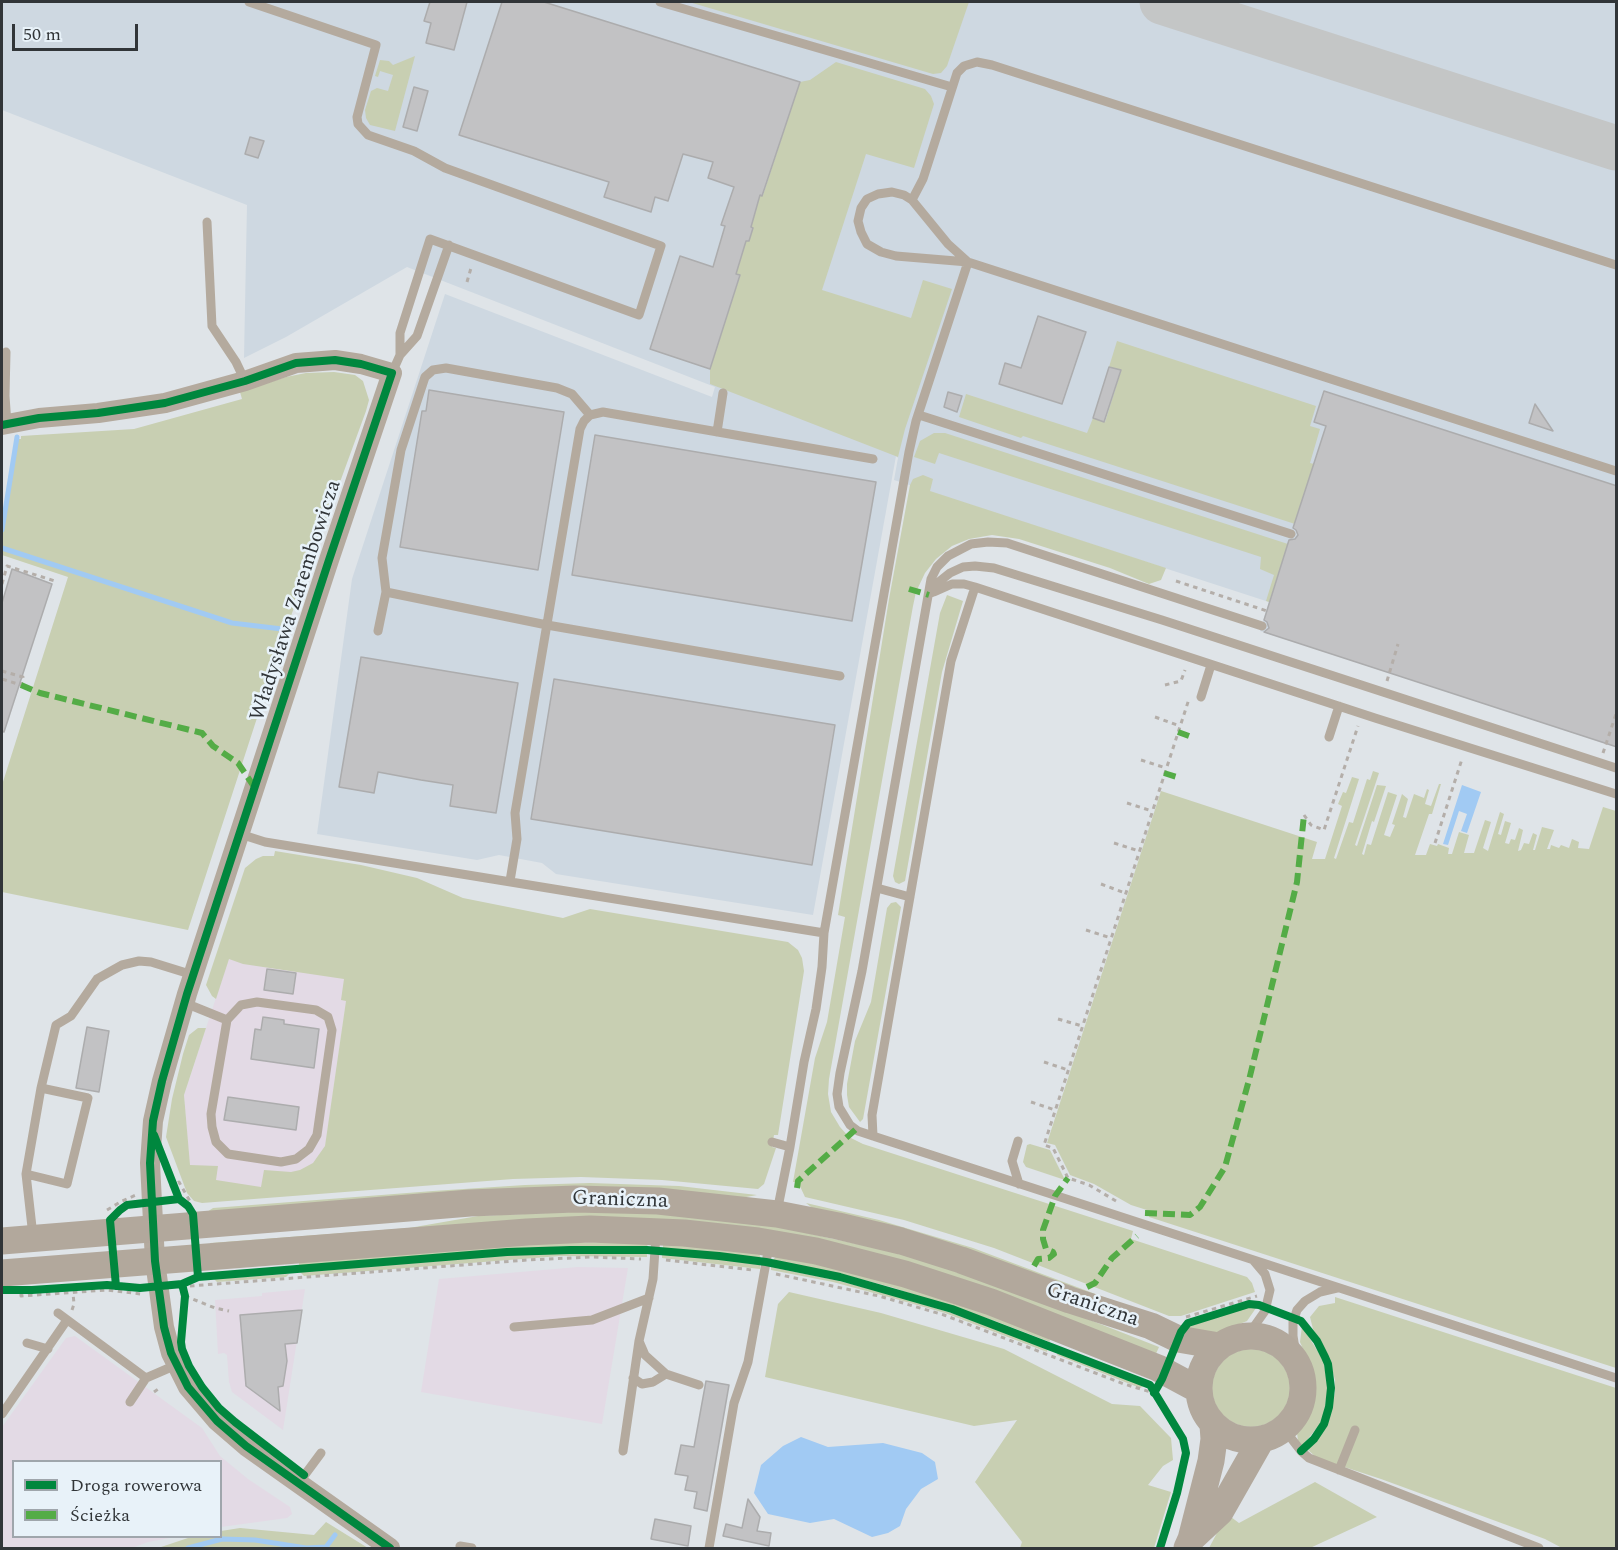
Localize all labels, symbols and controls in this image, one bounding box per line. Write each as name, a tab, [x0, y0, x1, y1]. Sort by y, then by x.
scale bar	[15, 12, 141, 50]
text: 50 m	[23, 21, 61, 48]
street label: Władysława Zarembowicza	[246, 477, 348, 725]
street label: Graniczna	[571, 1187, 669, 1215]
street label: Graniczna	[1042, 1278, 1142, 1334]
legend	[12, 1460, 222, 1538]
text: Droga rowerowa	[70, 1472, 202, 1499]
text: Ścieżka	[70, 1502, 130, 1529]

